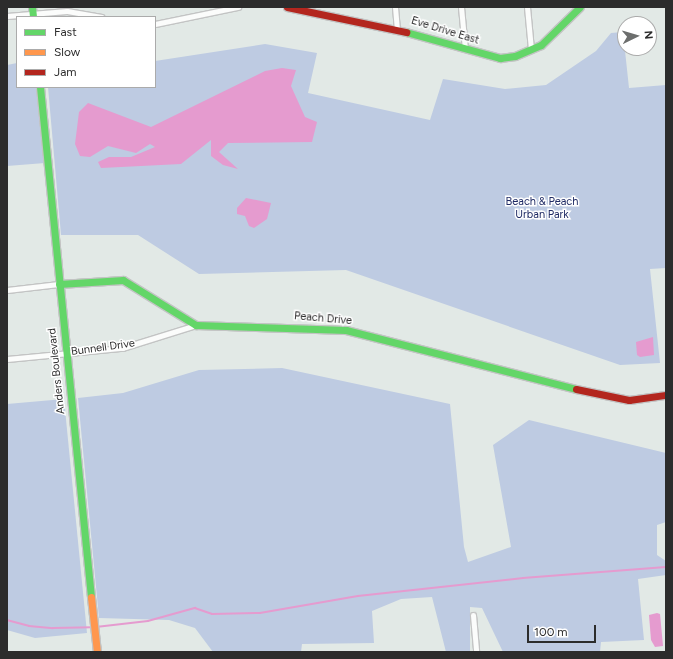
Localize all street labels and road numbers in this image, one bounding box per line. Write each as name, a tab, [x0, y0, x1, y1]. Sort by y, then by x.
street label: Eve Drive East	[409, 14, 481, 48]
street label: Peach Drive	[293, 310, 353, 328]
street label: Anders Boulevard	[46, 327, 68, 415]
street label: Bunnell Drive	[70, 337, 136, 359]

